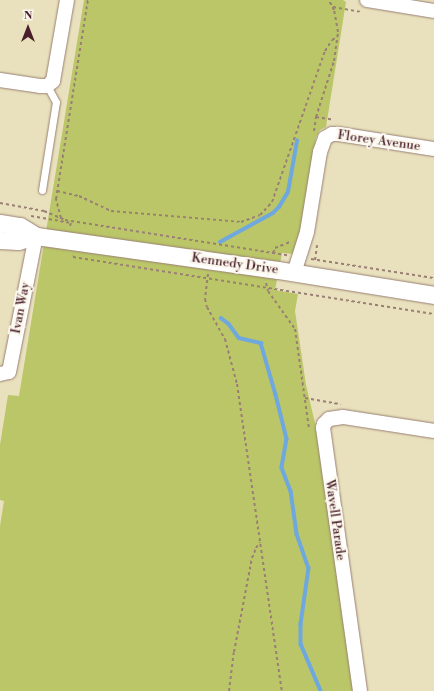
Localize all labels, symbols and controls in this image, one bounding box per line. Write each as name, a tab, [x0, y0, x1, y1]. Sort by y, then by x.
north arrow	[8, 8, 48, 48]
text: N	[24, 9, 32, 23]
street label: Florey Avenue	[337, 127, 421, 155]
street label: Kennedy Drive	[190, 250, 280, 278]
street label: Ivan Way	[8, 281, 34, 335]
street label: Wavell Parade	[322, 479, 348, 561]

